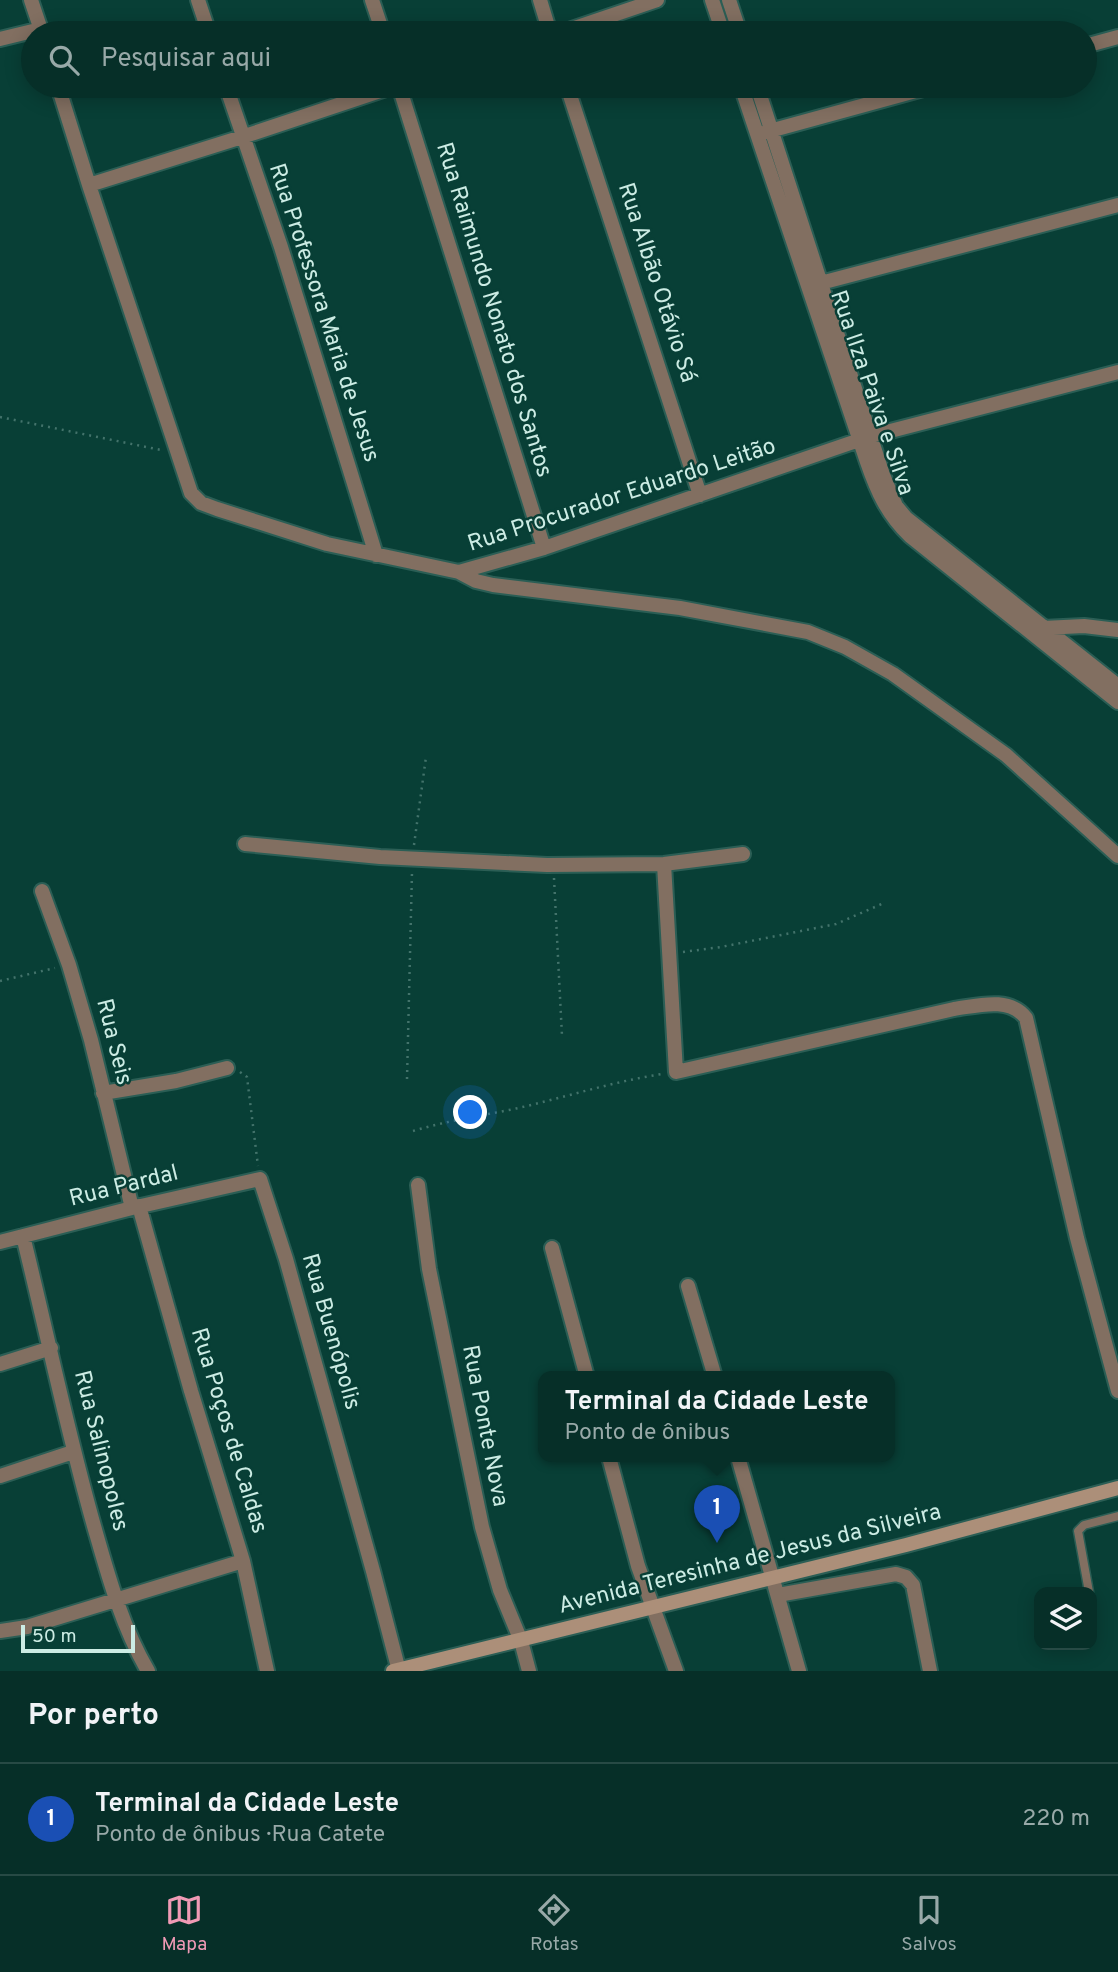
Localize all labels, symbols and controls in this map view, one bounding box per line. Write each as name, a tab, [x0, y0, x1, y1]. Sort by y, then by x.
search box	[21, 21, 1097, 98]
icon: search	[45, 41, 83, 79]
text: Pesquisar aqui	[101, 43, 271, 76]
street label: Rua Raimundo Nonato dos Santos	[428, 139, 558, 481]
street label: Rua Professora Maria de Jesus	[261, 160, 385, 466]
street label: Rua Albão Otávio Sá	[610, 179, 702, 387]
street label: Rua Ilza Paiva e Silva	[822, 287, 920, 499]
street label: Rua Procurador Eduardo Leitão	[464, 432, 780, 560]
street label: Rua Seis	[88, 996, 138, 1088]
your location	[453, 1095, 487, 1129]
street label: Rua Pardal	[66, 1159, 182, 1215]
street label: Rua Buenópolis	[294, 1251, 366, 1413]
street label: Rua Poços de Caldas	[183, 1325, 273, 1537]
street label: Rua Ponte Nova	[454, 1343, 514, 1509]
street label: Rua Salinopoles	[66, 1368, 134, 1534]
popup	[538, 1371, 895, 1462]
text: Terminal da Cidade Leste	[564, 1386, 869, 1419]
text: Ponto de ônibus	[564, 1419, 730, 1448]
pin: 1	[694, 1485, 740, 1543]
street label: Avenida Teresinha de Jesus da Silveira	[556, 1498, 944, 1622]
map controls	[1034, 1587, 1097, 1650]
button: layers	[1034, 1587, 1097, 1650]
scale bar	[21, 1622, 135, 1654]
text: 50 m	[32, 1625, 77, 1649]
text: Por perto	[28, 1698, 159, 1735]
text: Terminal da Cidade Leste	[95, 1788, 399, 1821]
text: 1	[46, 1805, 56, 1834]
text: 220 m	[1022, 1805, 1090, 1834]
text: Ponto de ônibus · Rua Catete	[95, 1821, 385, 1850]
tab: Mapa	[161, 1891, 207, 1957]
tab: Rotas	[530, 1891, 579, 1957]
tab: Salvos	[901, 1891, 957, 1957]

